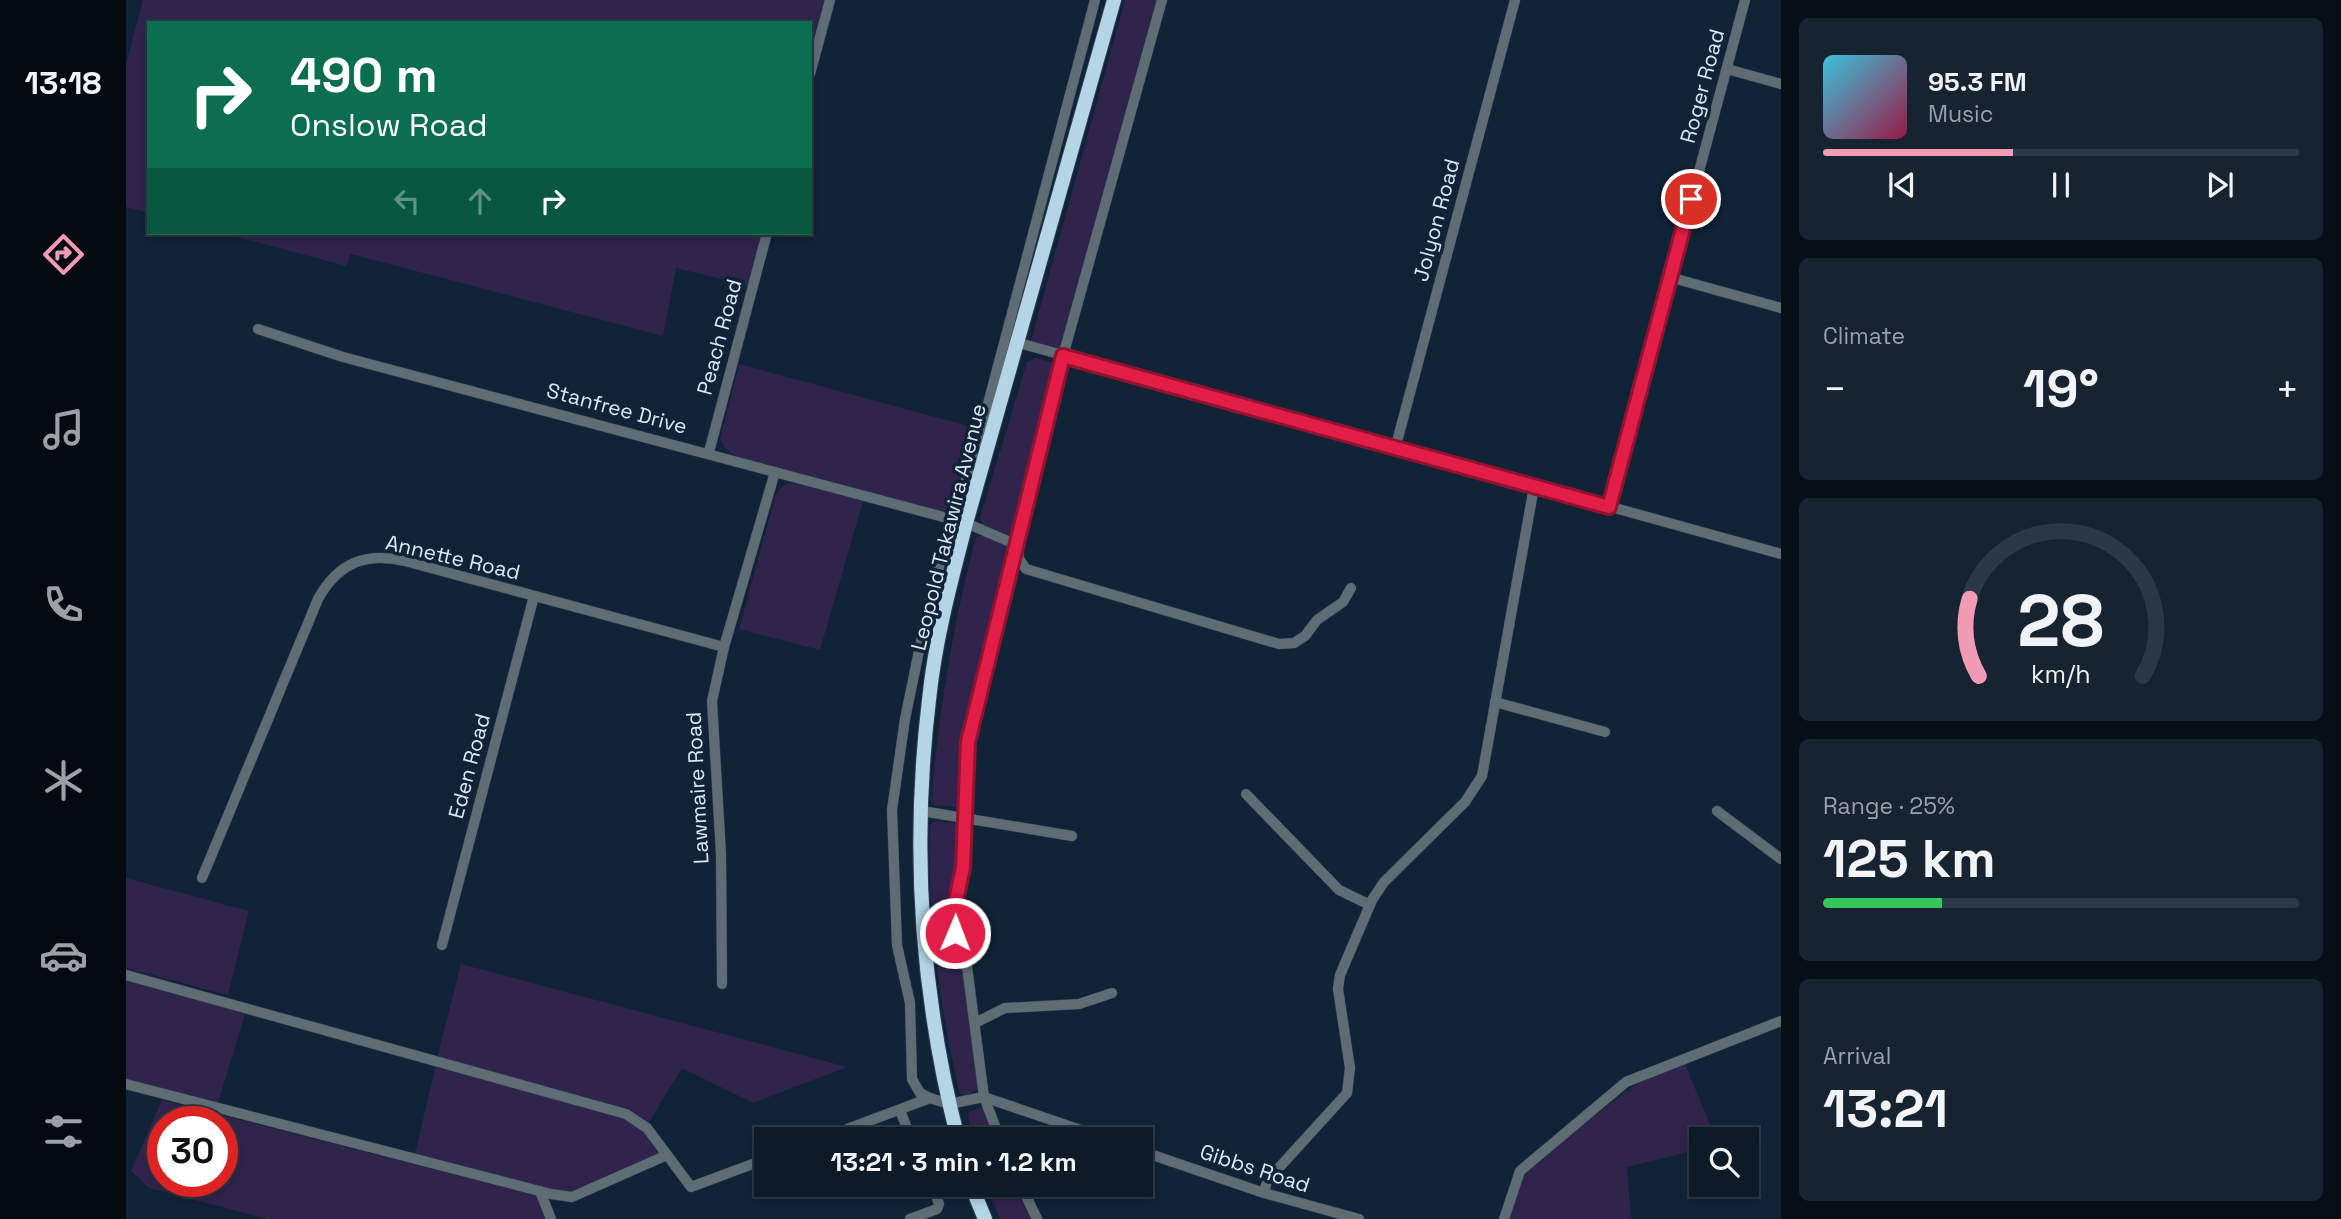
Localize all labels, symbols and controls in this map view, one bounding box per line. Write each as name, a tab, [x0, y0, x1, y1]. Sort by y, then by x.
street label: Roger Road	[1674, 26, 1730, 146]
text: 490 m	[290, 44, 438, 106]
icon: right	[175, 49, 266, 140]
text: 13:18	[24, 63, 102, 103]
text: 95.3 FM	[1928, 65, 2027, 99]
text: Music	[1928, 99, 1993, 129]
text: Onslow Road	[290, 105, 488, 145]
street label: Jolyon Road	[1407, 156, 1465, 284]
icon: previous	[1883, 166, 1921, 204]
icon: pause	[2042, 166, 2080, 204]
icon: next	[2201, 166, 2239, 204]
pin	[1661, 169, 1721, 229]
icon: arrive	[1672, 180, 1710, 218]
icon: left	[388, 182, 426, 220]
icon: ahead	[461, 182, 499, 220]
icon: right	[534, 182, 572, 220]
icon: directions	[39, 230, 88, 279]
street label: Peach Road	[691, 276, 747, 398]
text: Climate	[1823, 321, 1905, 351]
text: 19°	[2023, 356, 2099, 422]
text: −	[1823, 365, 1847, 413]
text: +	[2275, 365, 2299, 413]
street label: Stanfree Drive	[544, 376, 690, 440]
street label: Leopold Takawira Avenue	[904, 401, 992, 653]
icon: music	[39, 405, 88, 454]
street label: Annette Road	[383, 528, 523, 586]
text: 28	[2018, 574, 2104, 667]
icon: phone	[39, 580, 88, 629]
text: km/h	[2031, 657, 2091, 689]
street label: Eden Road	[442, 711, 496, 821]
street label: Lawmaire Road	[680, 711, 714, 865]
icon: climate	[39, 756, 88, 805]
text: Range · 25%	[1823, 791, 1955, 821]
text: 125 km	[1823, 826, 1996, 892]
position arrow	[918, 896, 992, 970]
icon: car	[39, 931, 88, 980]
text: Arrival	[1823, 1041, 1891, 1071]
text: 13:21	[1823, 1076, 1948, 1142]
speed limit sign: 30	[147, 1106, 238, 1197]
icon: filters	[39, 1107, 88, 1156]
map controls	[1689, 1127, 1759, 1197]
button: search	[1689, 1127, 1759, 1197]
street label: Gibbs Road	[1197, 1138, 1313, 1198]
text: 13:21 · 3 min · 1.2 km	[830, 1145, 1077, 1179]

